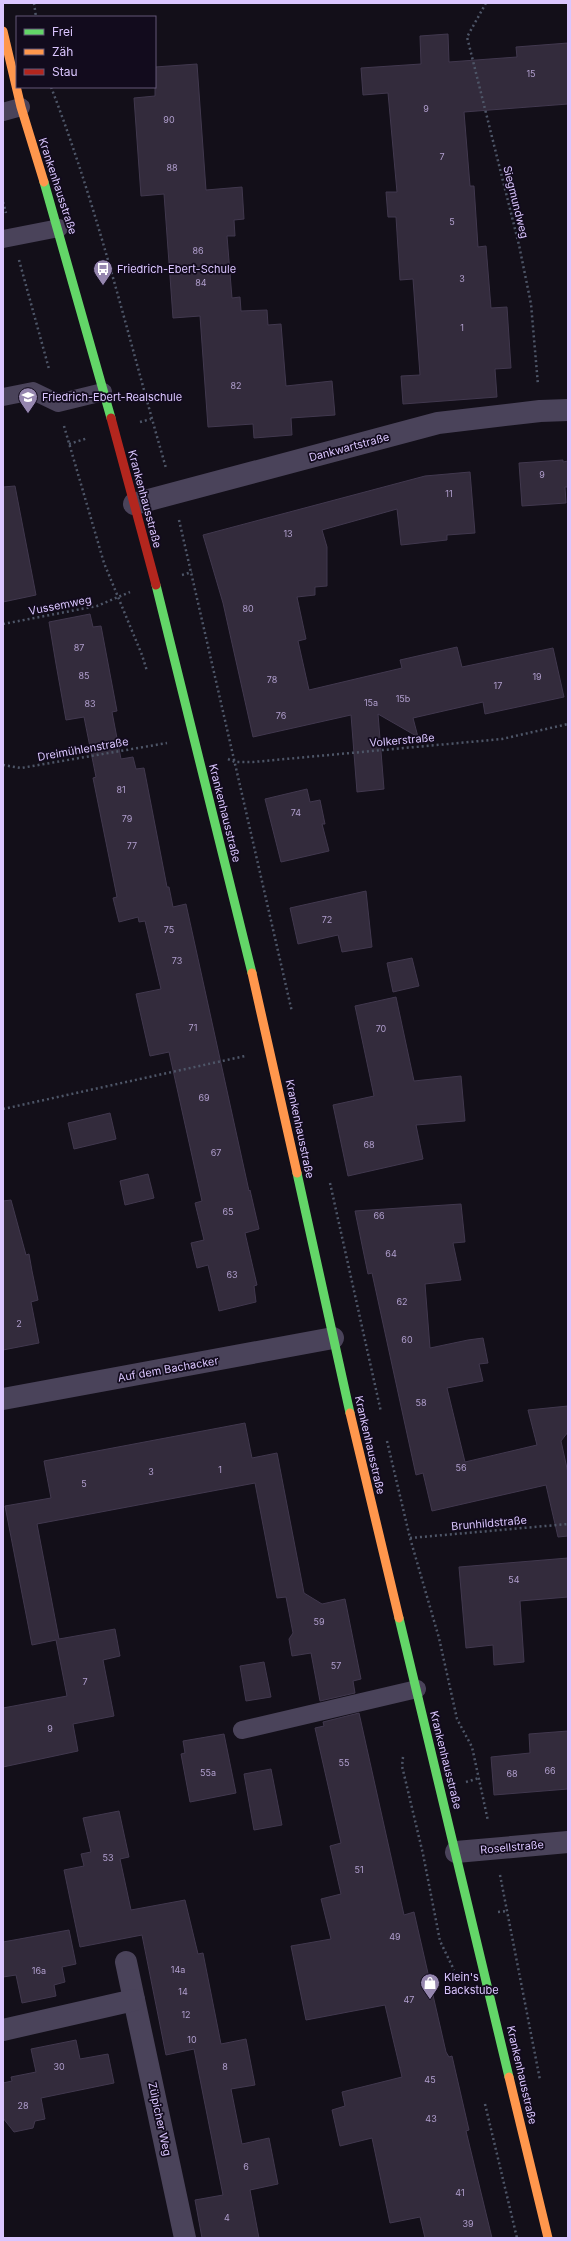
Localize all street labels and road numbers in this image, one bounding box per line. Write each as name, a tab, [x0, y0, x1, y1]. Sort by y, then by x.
street label: Krankenhausstraße	[36, 136, 80, 236]
street label: Siegmundweg	[500, 164, 532, 240]
street label: Dankwartstraße	[307, 430, 391, 464]
street label: Krankenhausstraße	[125, 448, 165, 550]
street label: Vussemweg	[27, 592, 93, 618]
street label: Volkerstraße	[369, 730, 435, 750]
street label: Dreimühlenstraße	[36, 734, 130, 764]
street label: Krankenhausstraße	[206, 762, 244, 864]
street label: Krankenhausstraße	[283, 1078, 317, 1180]
street label: Auf dem Bachacker	[117, 1353, 219, 1385]
street label: Krankenhausstraße	[352, 1394, 388, 1496]
street label: Brunhildstraße	[451, 1513, 527, 1533]
street label: Krankenhausstraße	[427, 1709, 465, 1811]
street label: Rosellstraße	[480, 1837, 544, 1857]
street label: Krankenhausstraße	[504, 2024, 540, 2126]
street label: Zülpicher Weg	[145, 2081, 175, 2157]

